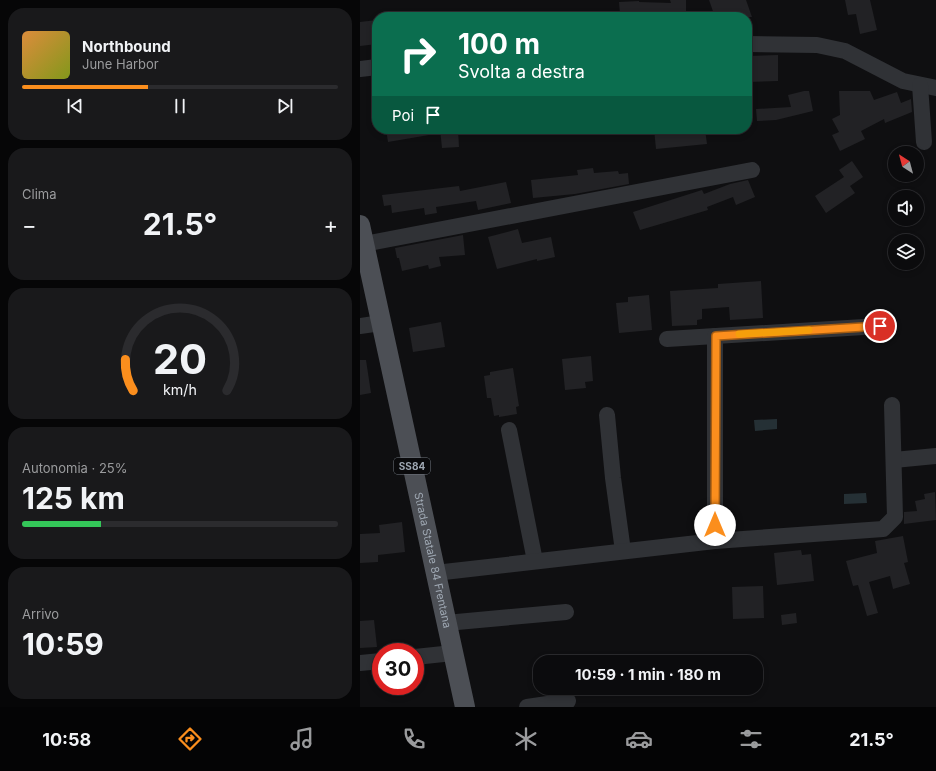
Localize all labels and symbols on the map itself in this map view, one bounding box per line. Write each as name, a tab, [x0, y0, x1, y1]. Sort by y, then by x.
north arrow	[888, 146, 924, 182]
pin	[863, 309, 897, 343]
road number: SS84	[394, 458, 430, 474]
street label: Strada Statale 84 Frentana	[411, 491, 455, 629]
position arrow	[694, 504, 736, 546]
speed limit sign: 30	[372, 643, 424, 695]

